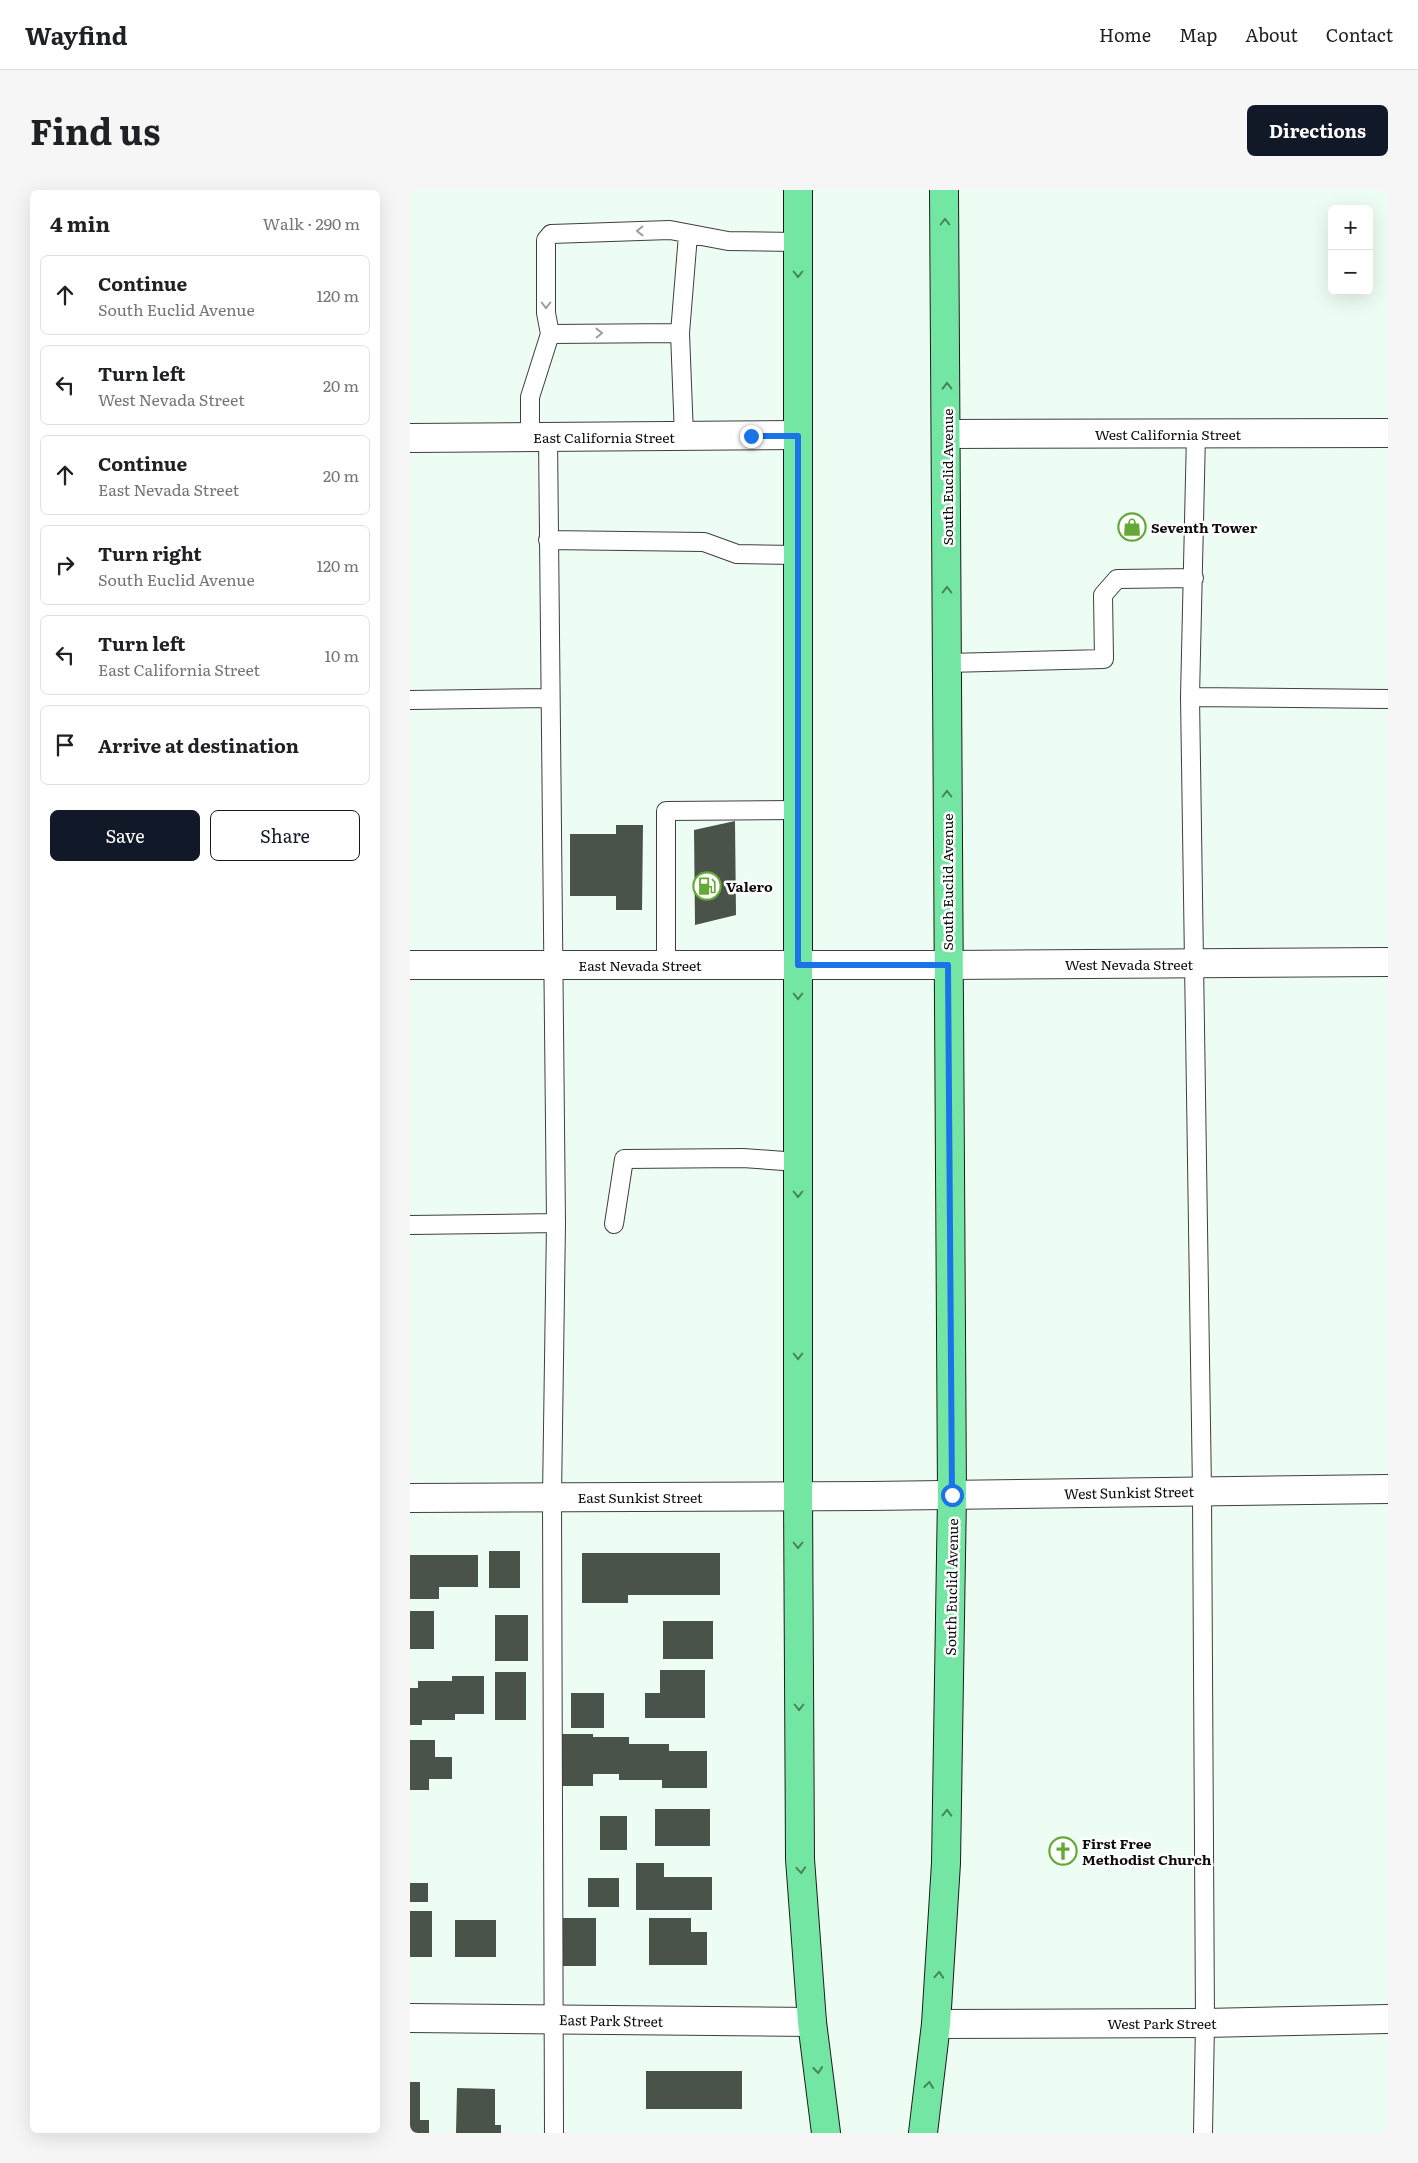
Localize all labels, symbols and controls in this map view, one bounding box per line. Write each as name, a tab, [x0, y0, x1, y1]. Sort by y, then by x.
text: Wayfind	[25, 17, 128, 52]
text: Home	[1099, 21, 1151, 48]
text: Map	[1179, 21, 1217, 48]
text: About	[1245, 21, 1298, 48]
text: Contact	[1326, 21, 1393, 48]
text: Find us	[30, 104, 160, 156]
button: Directions	[1247, 105, 1388, 156]
map controls	[1328, 205, 1373, 295]
button: +	[1328, 205, 1373, 250]
text: 4 min	[50, 207, 110, 238]
text: Walk · 290 m	[263, 211, 360, 235]
one-way arrow	[939, 218, 950, 226]
one-way arrow	[636, 225, 644, 236]
button: −	[1328, 250, 1373, 295]
text: Continue	[98, 269, 187, 297]
one-way arrow	[793, 270, 803, 278]
icon: ahead	[51, 281, 79, 309]
text: 120 m	[316, 283, 359, 307]
text: South Euclid Avenue	[98, 297, 255, 321]
one-way arrow	[541, 302, 551, 309]
one-way arrow	[595, 328, 603, 339]
text: Turn left	[98, 359, 185, 387]
icon: left	[51, 371, 79, 399]
text: 20 m	[323, 373, 359, 397]
one-way arrow	[941, 381, 952, 389]
text: West Nevada Street	[98, 387, 245, 411]
street label: South Euclid Avenue	[937, 408, 957, 546]
street label: West California Street	[1095, 424, 1242, 444]
route end	[740, 425, 763, 448]
street label: East California Street	[533, 427, 675, 447]
text: Continue	[98, 449, 187, 477]
icon: ahead	[51, 461, 79, 489]
text: 20 m	[323, 463, 359, 487]
text: East Nevada Street	[98, 477, 239, 501]
shop icon: Seventh Tower	[1117, 512, 1147, 542]
place label: Seventh Tower	[1151, 517, 1258, 537]
text: Turn right	[98, 539, 202, 567]
icon: right	[51, 551, 79, 579]
text: 120 m	[316, 553, 359, 577]
text: South Euclid Avenue	[98, 567, 255, 591]
one-way arrow	[942, 586, 952, 594]
text: Turn left	[98, 629, 185, 657]
icon: left	[51, 641, 79, 669]
text: 10 m	[325, 643, 359, 667]
text: East California Street	[98, 657, 260, 681]
icon: arrive	[51, 731, 79, 759]
text: Arrive at destination	[98, 731, 299, 759]
one-way arrow	[942, 790, 952, 798]
button: Save	[50, 810, 200, 861]
button: Share	[210, 810, 360, 861]
street label: South Euclid Avenue	[937, 813, 957, 951]
fuel station icon: Valero	[692, 871, 722, 901]
place label: Valero	[726, 876, 773, 896]
street label: West Nevada Street	[1065, 954, 1193, 974]
street label: East Nevada Street	[578, 955, 702, 975]
one-way arrow	[793, 992, 803, 1000]
one-way arrow	[793, 1190, 803, 1198]
one-way arrow	[793, 1352, 803, 1360]
street label: West Sunkist Street	[1064, 1481, 1194, 1503]
route start	[941, 1484, 964, 1507]
street label: East Sunkist Street	[577, 1487, 703, 1507]
street label: South Euclid Avenue	[940, 1518, 962, 1656]
one-way arrow	[793, 1542, 803, 1549]
one-way arrow	[794, 1704, 804, 1712]
one-way arrow	[942, 1809, 952, 1816]
place label: First Free Methodist Church	[1082, 1833, 1212, 1869]
church icon: First Free Methodist Church	[1048, 1836, 1078, 1866]
one-way arrow	[795, 1866, 806, 1874]
one-way arrow	[934, 1971, 945, 1979]
street label: East Park Street	[559, 2009, 664, 2031]
street label: West Park Street	[1107, 2013, 1217, 2033]
one-way arrow	[812, 2067, 823, 2075]
one-way arrow	[923, 2080, 934, 2088]

